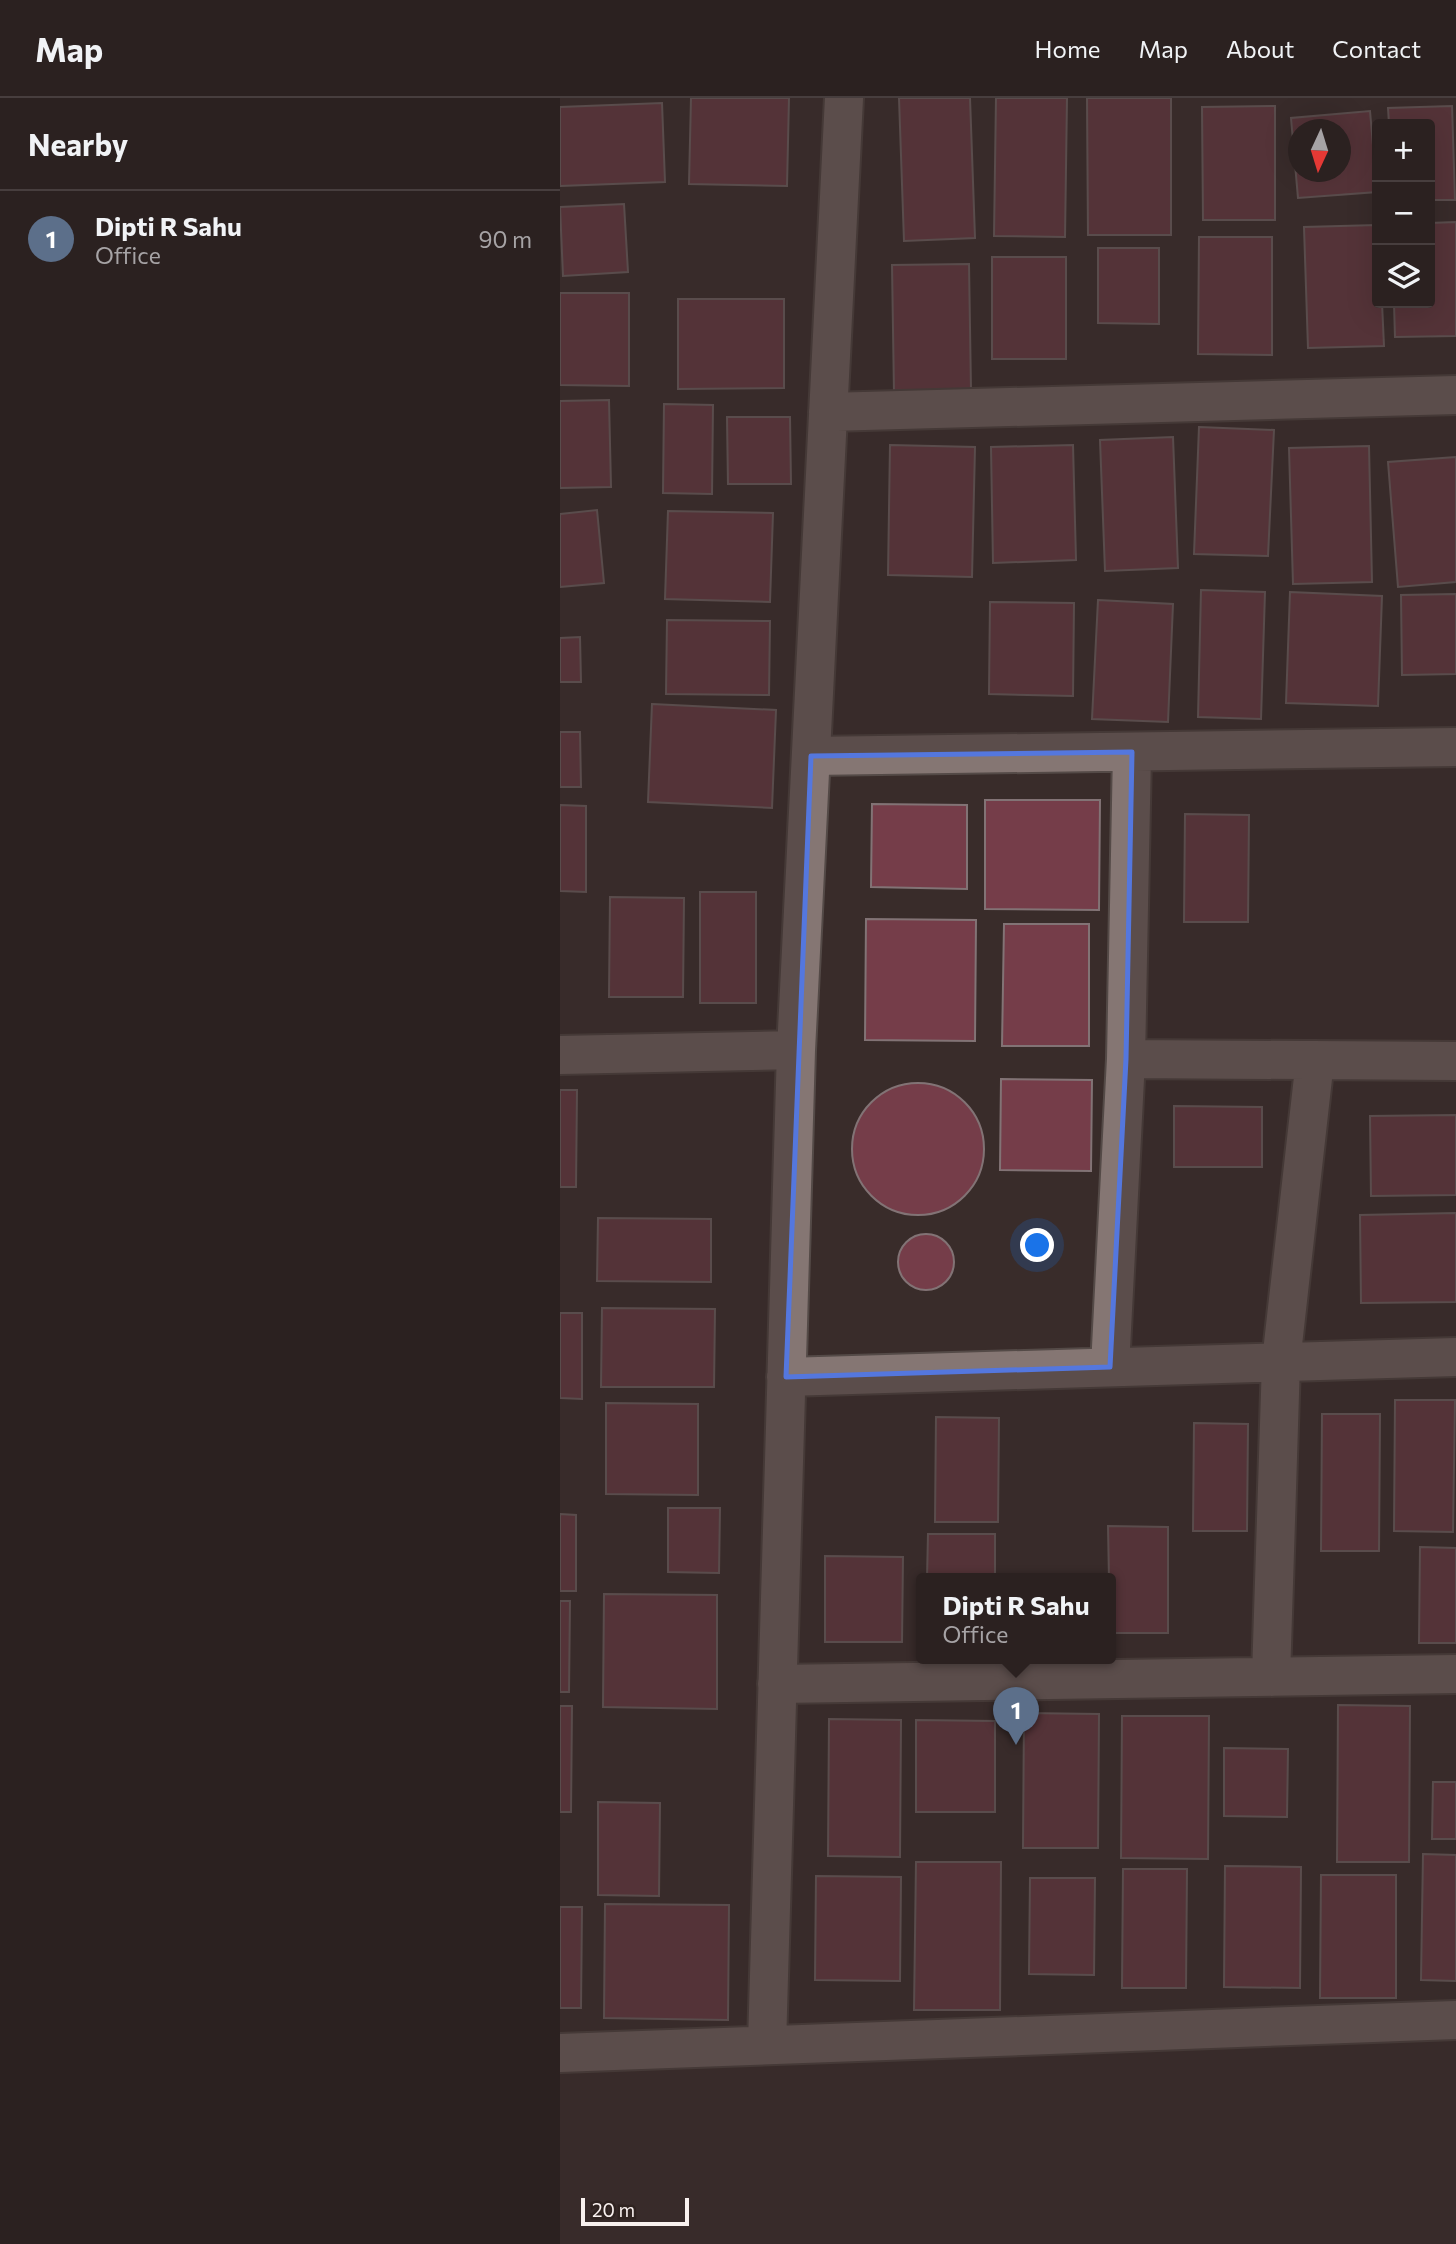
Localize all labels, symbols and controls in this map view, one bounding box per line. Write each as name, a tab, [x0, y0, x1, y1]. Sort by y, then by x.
text: Map	[35, 28, 103, 69]
text: Home	[1035, 34, 1101, 63]
text: Map	[1139, 34, 1188, 63]
text: About	[1226, 34, 1294, 63]
text: Contact	[1332, 34, 1421, 63]
north arrow	[1288, 119, 1351, 182]
map controls	[1372, 119, 1435, 308]
button: +	[1372, 119, 1435, 182]
text: Nearby	[28, 125, 128, 162]
button: −	[1372, 182, 1435, 245]
text: Dipti R Sahu	[95, 210, 242, 241]
text: 1	[46, 225, 56, 253]
text: 90 m	[479, 225, 532, 253]
text: Office	[95, 241, 161, 269]
button: layers	[1372, 245, 1435, 308]
your location	[1020, 1228, 1054, 1262]
popup	[916, 1573, 1116, 1664]
text: Dipti R Sahu	[943, 1589, 1089, 1620]
text: Office	[943, 1620, 1008, 1648]
pin: 1	[993, 1687, 1039, 1745]
scale bar	[581, 2195, 690, 2227]
text: 20 m	[592, 2198, 635, 2221]

